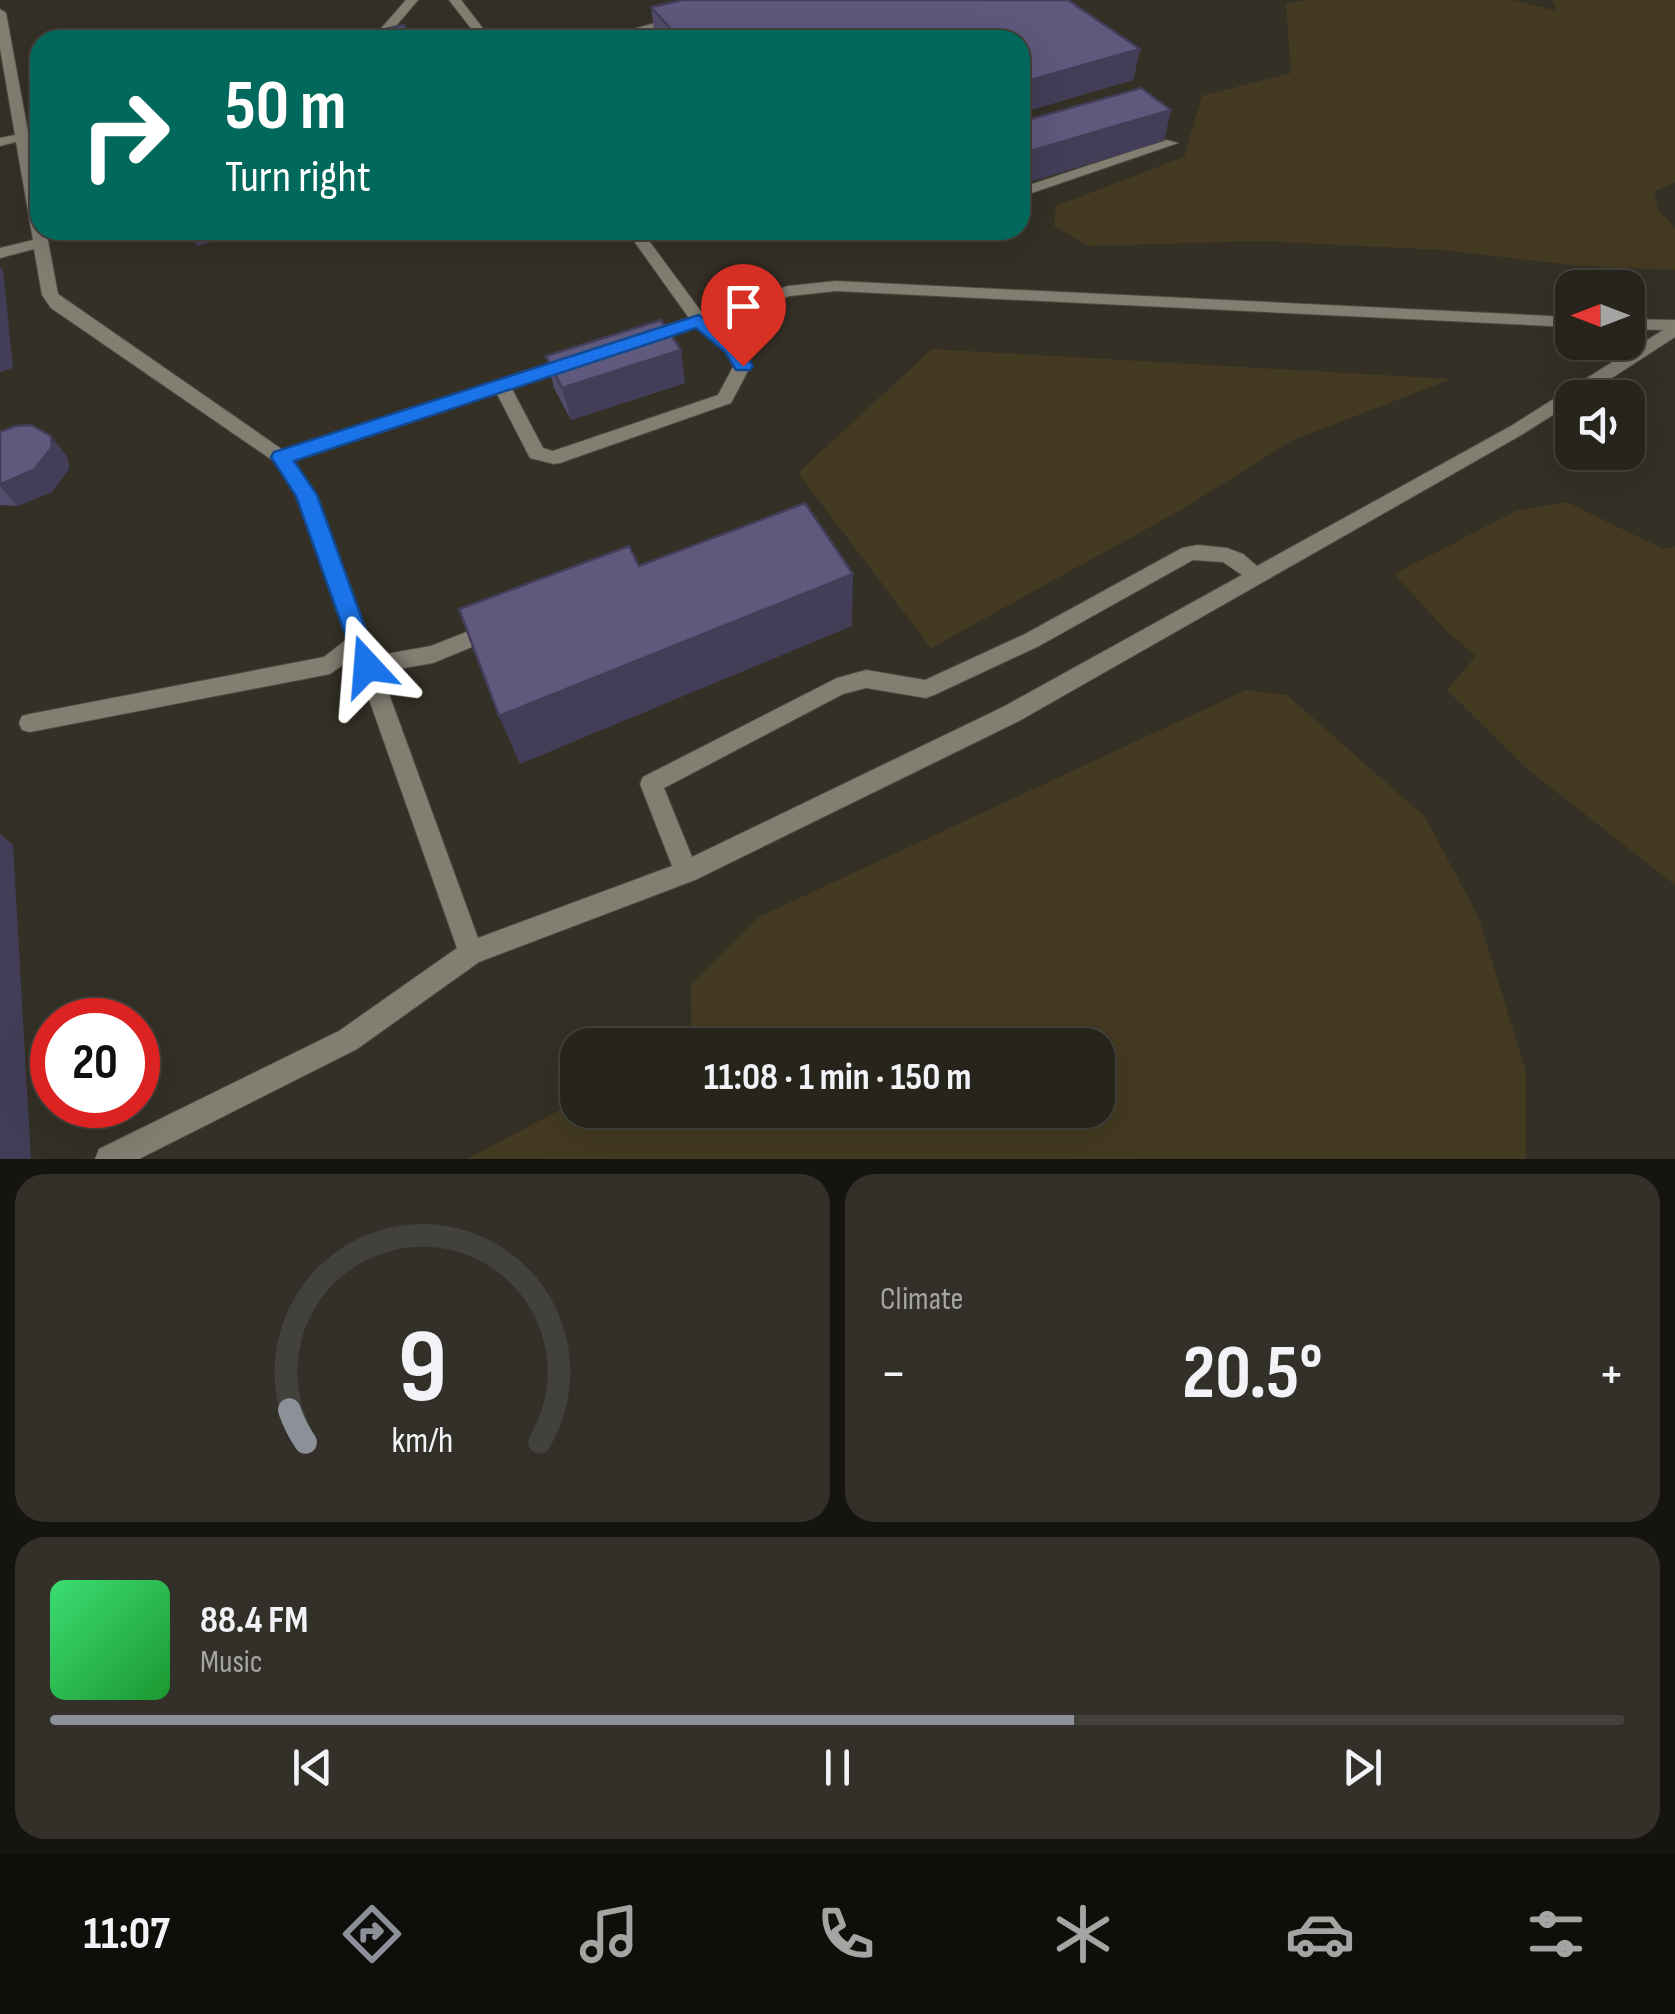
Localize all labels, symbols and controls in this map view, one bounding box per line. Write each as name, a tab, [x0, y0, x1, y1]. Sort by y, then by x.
text: 50 m	[225, 65, 346, 149]
icon: right	[60, 70, 190, 200]
text: Turn right	[225, 150, 371, 205]
pin	[701, 264, 786, 367]
north arrow	[1555, 270, 1645, 360]
map controls	[1555, 270, 1645, 470]
icon: arrive	[716, 279, 771, 334]
button: sound	[1555, 380, 1645, 470]
position arrow	[315, 614, 419, 718]
speed limit sign: 20	[30, 998, 160, 1128]
text: 11:08 · 1 min · 150 m	[704, 1055, 971, 1100]
text: Climate	[880, 1280, 963, 1319]
text: 9	[398, 1306, 447, 1431]
text: 20.5°	[1182, 1329, 1323, 1420]
text: −	[880, 1341, 907, 1408]
text: +	[1598, 1341, 1625, 1408]
text: km/h	[392, 1420, 453, 1463]
text: 88.4 FM	[200, 1598, 308, 1643]
text: Music	[200, 1643, 263, 1682]
icon: previous	[285, 1740, 340, 1795]
icon: pause	[810, 1740, 865, 1795]
icon: next	[1335, 1740, 1390, 1795]
icon: directions	[337, 1899, 407, 1969]
icon: music	[574, 1899, 644, 1969]
icon: phone	[811, 1899, 881, 1969]
icon: climate	[1048, 1899, 1118, 1969]
icon: car	[1285, 1899, 1355, 1969]
icon: filters	[1521, 1899, 1591, 1969]
text: 11:07	[83, 1907, 170, 1962]

